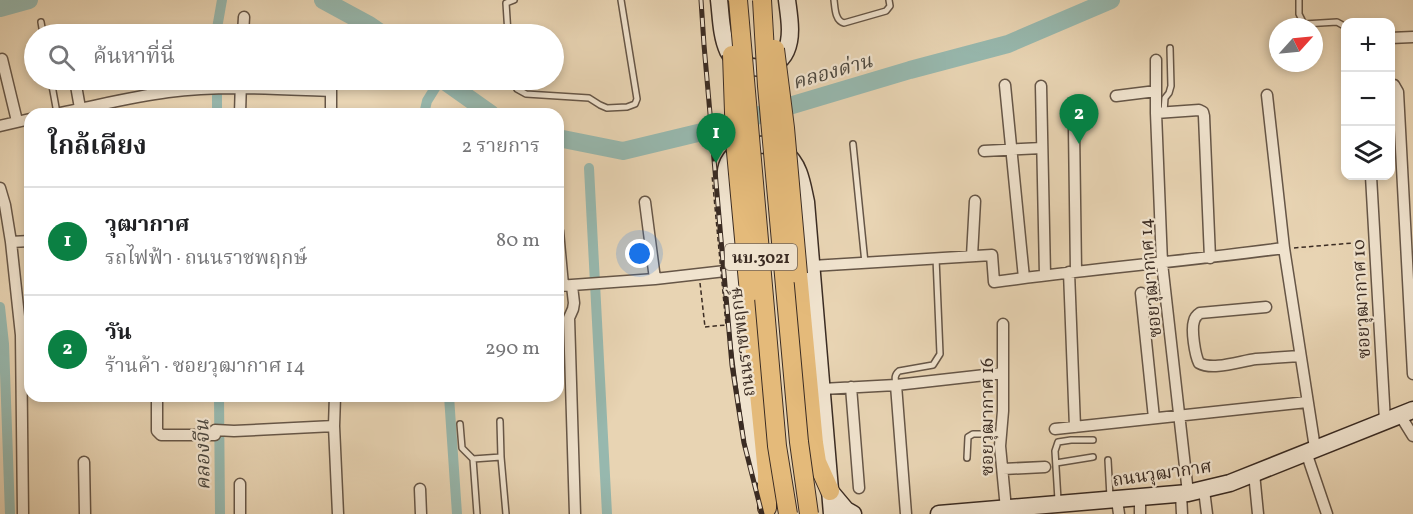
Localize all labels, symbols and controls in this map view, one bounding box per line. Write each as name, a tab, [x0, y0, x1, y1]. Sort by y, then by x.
north arrow	[1269, 18, 1323, 72]
map controls	[1341, 18, 1395, 180]
button: +	[1341, 18, 1395, 72]
search box	[24, 24, 564, 90]
icon: search	[45, 41, 78, 74]
text: ค้นหาที่นี่	[93, 42, 175, 73]
water label: คลองด่าน	[789, 48, 877, 98]
button: −	[1341, 72, 1395, 126]
pin: 2	[1060, 94, 1098, 144]
pin: 1	[696, 114, 736, 163]
button: layers	[1341, 126, 1395, 180]
text: ใกล้เคียง	[48, 129, 147, 165]
text: 2 รายการ	[462, 133, 540, 161]
text: วุฒากาศ	[105, 210, 189, 241]
street label: ซอยวุฒากาศ 14	[1134, 217, 1169, 339]
text: 1	[63, 227, 72, 255]
text: 80 m	[496, 227, 540, 255]
street label: ซอยวุฒากาศ 10	[1347, 238, 1378, 359]
your location	[625, 239, 654, 268]
road number: นบ.3021	[725, 244, 797, 270]
text: รถไฟฟ้า · ถนนราชพฤกษ์	[105, 245, 307, 273]
street label: ถนนราชพฤกษ์	[724, 285, 763, 398]
text: วัน	[105, 318, 132, 349]
text: 2	[62, 335, 73, 363]
text: 290 m	[485, 335, 540, 363]
text: ร้านค้า · ซอยวุฒากาศ 14	[105, 353, 305, 381]
street label: ซอยวุฒากาศ 16	[976, 358, 1001, 476]
water label: คลองจีน	[189, 418, 219, 491]
street label: ถนนวุฒากาศ	[1111, 455, 1214, 494]

